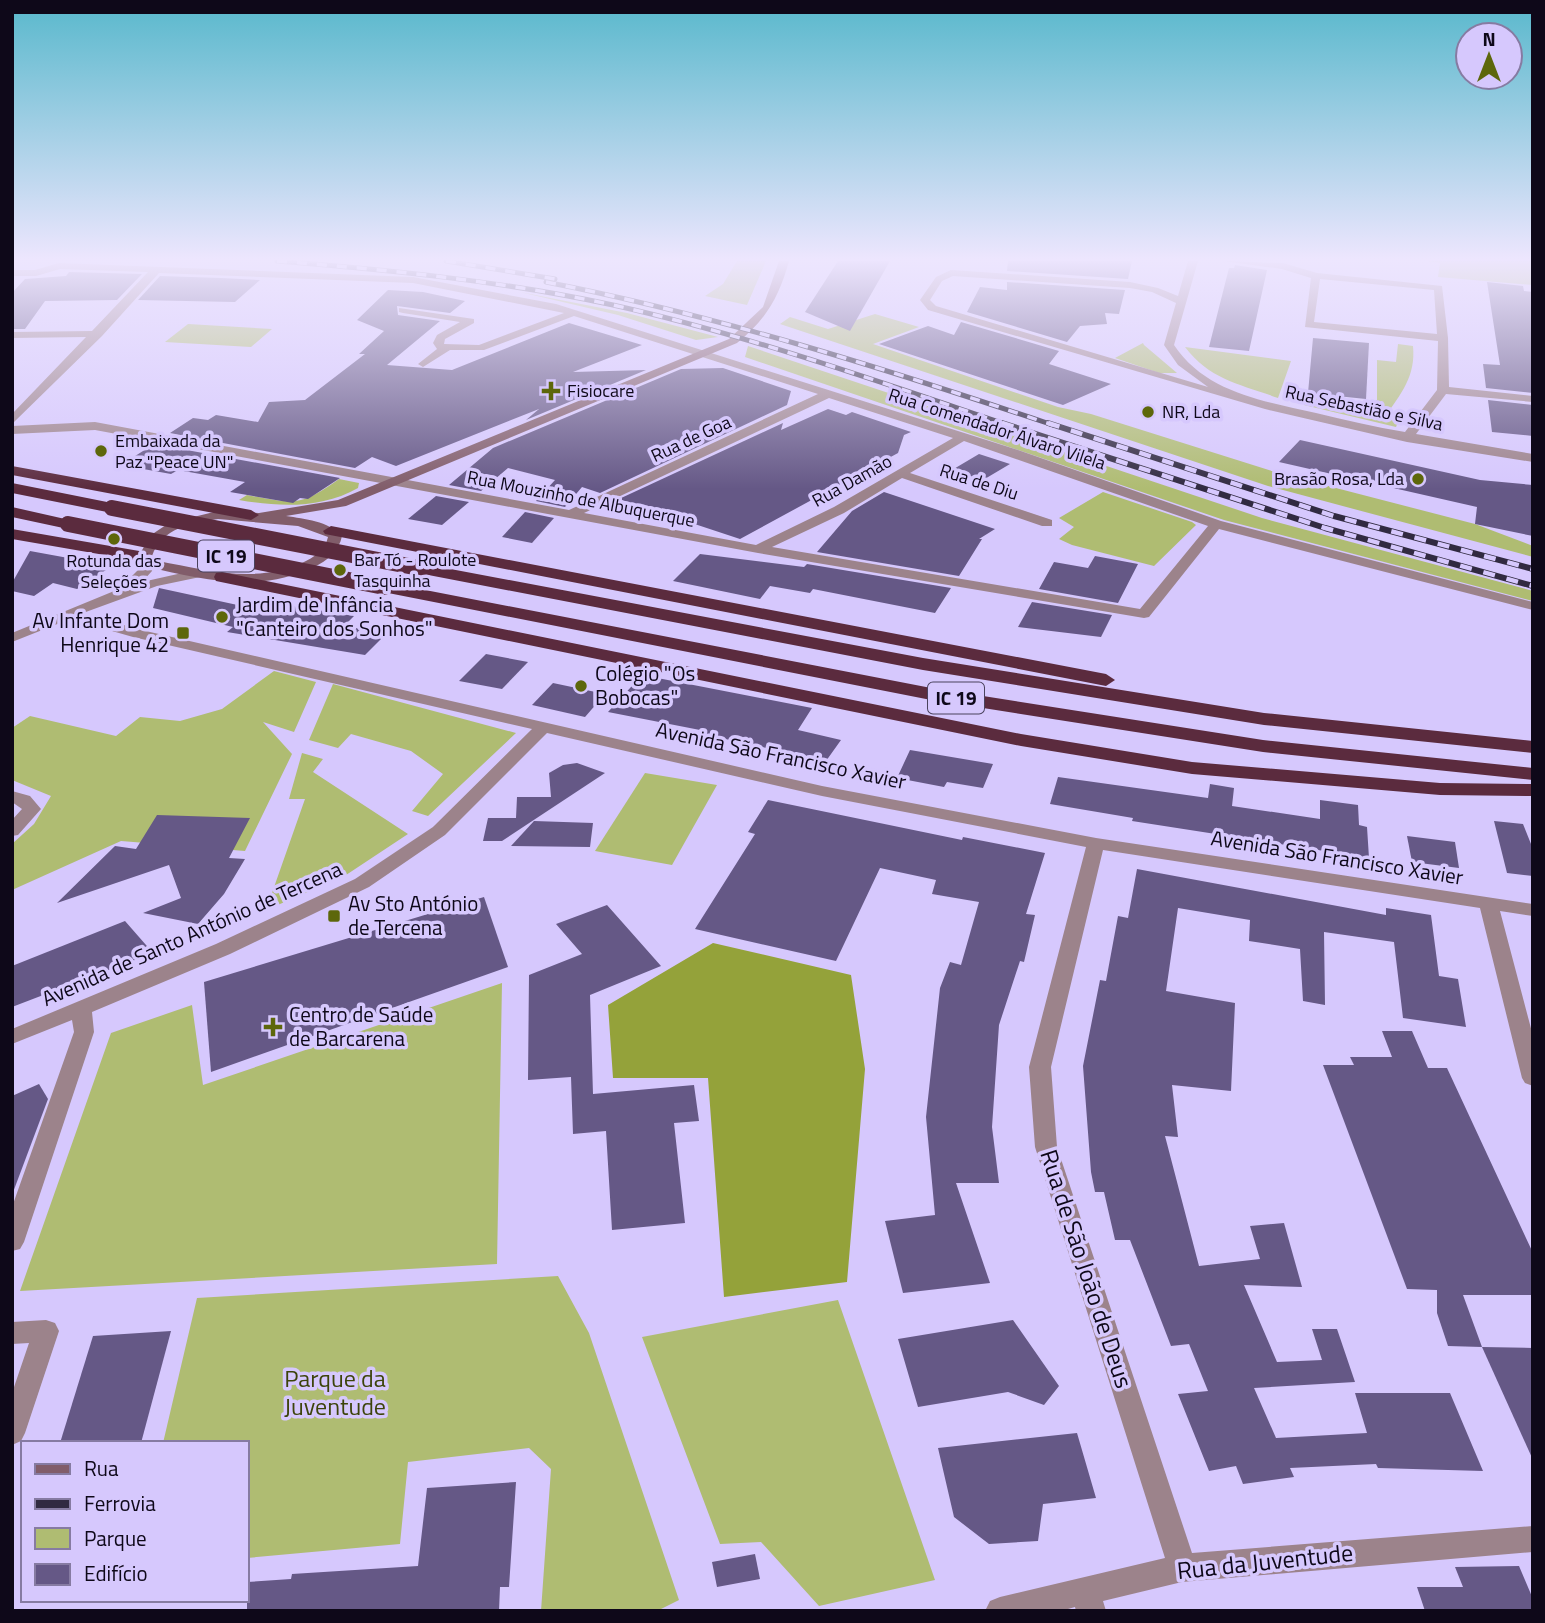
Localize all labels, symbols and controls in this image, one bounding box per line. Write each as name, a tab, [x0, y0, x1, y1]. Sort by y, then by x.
north arrow	[1454, 21, 1524, 91]
text: N	[1482, 24, 1496, 53]
place label: Fisiocare	[567, 377, 634, 404]
street label: Rua Sebastião e Silva	[1283, 378, 1445, 437]
marker: Fisiocare	[541, 381, 561, 401]
street label: Rua Comendador Álvaro Vilela	[885, 381, 1109, 476]
place label: NR, Lda	[1162, 398, 1220, 425]
marker: NR, Lda	[1140, 404, 1156, 420]
street label: Rua de Goa	[646, 408, 735, 469]
place label: Embaixada da Paz "Peace UN"	[115, 427, 233, 475]
marker: Embaixada da Paz "Peace UN"	[93, 443, 109, 459]
street label: Rua Damão	[807, 447, 897, 514]
street label: Rua de Diu	[936, 456, 1022, 507]
street label: Rua Mouzinho de Albuquerque	[465, 463, 697, 534]
place label: Brasão Rosa, Lda	[1274, 465, 1404, 492]
marker: Brasão Rosa, Lda	[1410, 471, 1426, 487]
marker: Rotunda das Seleções	[106, 531, 122, 547]
road number: IC 19	[198, 540, 254, 572]
place label: Bar Tó - Roulote Tasquinha	[354, 546, 476, 594]
place label: Rotunda das Seleções	[66, 547, 162, 595]
marker: Bar Tó - Roulote Tasquinha	[332, 562, 348, 578]
place label: Jardim de Infância "Canteiro dos Sonhos"	[236, 588, 433, 644]
place label: Av Infante Dom Henrique 42	[32, 604, 169, 660]
marker: Jardim de Infância "Canteiro dos Sonhos"	[214, 609, 230, 625]
marker: Av Infante Dom Henrique 42	[175, 625, 191, 641]
place label: Colégio "Os Bobocas"	[595, 657, 695, 713]
marker: Colégio "Os Bobocas"	[573, 678, 589, 694]
road number: IC 19	[928, 682, 984, 713]
street label: Avenida São Francisco Xavier	[653, 713, 909, 797]
street label: Avenida São Francisco Xavier	[1209, 821, 1466, 893]
street label: Avenida de Santo António de Tercena	[36, 852, 347, 1014]
place label: Av Sto António de Tercena	[348, 887, 478, 943]
marker: Av Sto António de Tercena	[326, 908, 342, 924]
place label: Centro de Saúde de Barcarena	[289, 998, 433, 1054]
marker: Centro de Saúde de Barcarena	[263, 1017, 283, 1037]
street label: Rua de São João de Deus	[1031, 1145, 1143, 1393]
park label: Parque da Juventude	[284, 1360, 386, 1424]
legend	[21, 1441, 248, 1602]
text: Rua	[84, 1452, 119, 1484]
text: Ferrovia	[84, 1487, 156, 1519]
text: Parque	[84, 1522, 147, 1554]
street label: Rua da Juventude	[1175, 1534, 1355, 1588]
text: Edifício	[84, 1557, 148, 1589]

